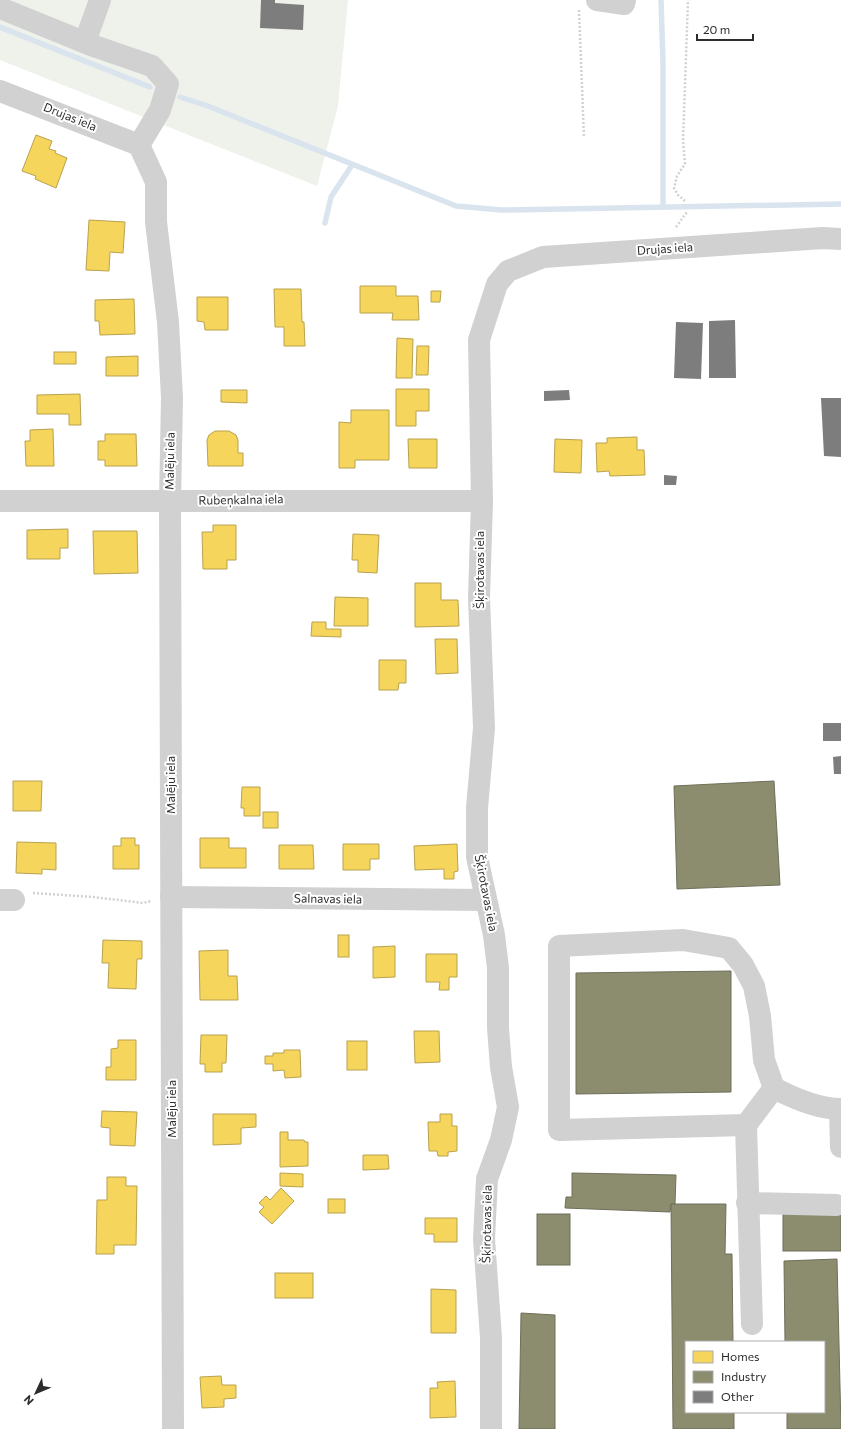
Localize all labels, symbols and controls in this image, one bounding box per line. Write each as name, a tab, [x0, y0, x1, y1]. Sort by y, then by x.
scale bar	[697, 16, 753, 42]
text: 20 m	[703, 22, 730, 36]
street label: Drujas iela	[42, 99, 99, 133]
street label: Drujas iela	[636, 239, 693, 257]
street label: Malēju iela	[161, 432, 177, 490]
street label: Rubeņkalna iela	[198, 491, 284, 509]
street label: Šķirotavas iela	[472, 531, 488, 609]
street label: Malēju iela	[163, 756, 177, 814]
street label: Šķirotavas iela	[471, 853, 501, 933]
street label: Salnavas iela	[294, 890, 362, 906]
street label: Malēju iela	[164, 1080, 178, 1138]
street label: Šķirotavas iela	[478, 1185, 496, 1263]
legend	[685, 1341, 825, 1413]
text: Homes	[721, 1349, 759, 1363]
text: Industry	[721, 1369, 766, 1383]
north arrow	[16, 1373, 56, 1413]
text: Other	[721, 1389, 754, 1403]
text: N	[21, 1393, 36, 1408]

